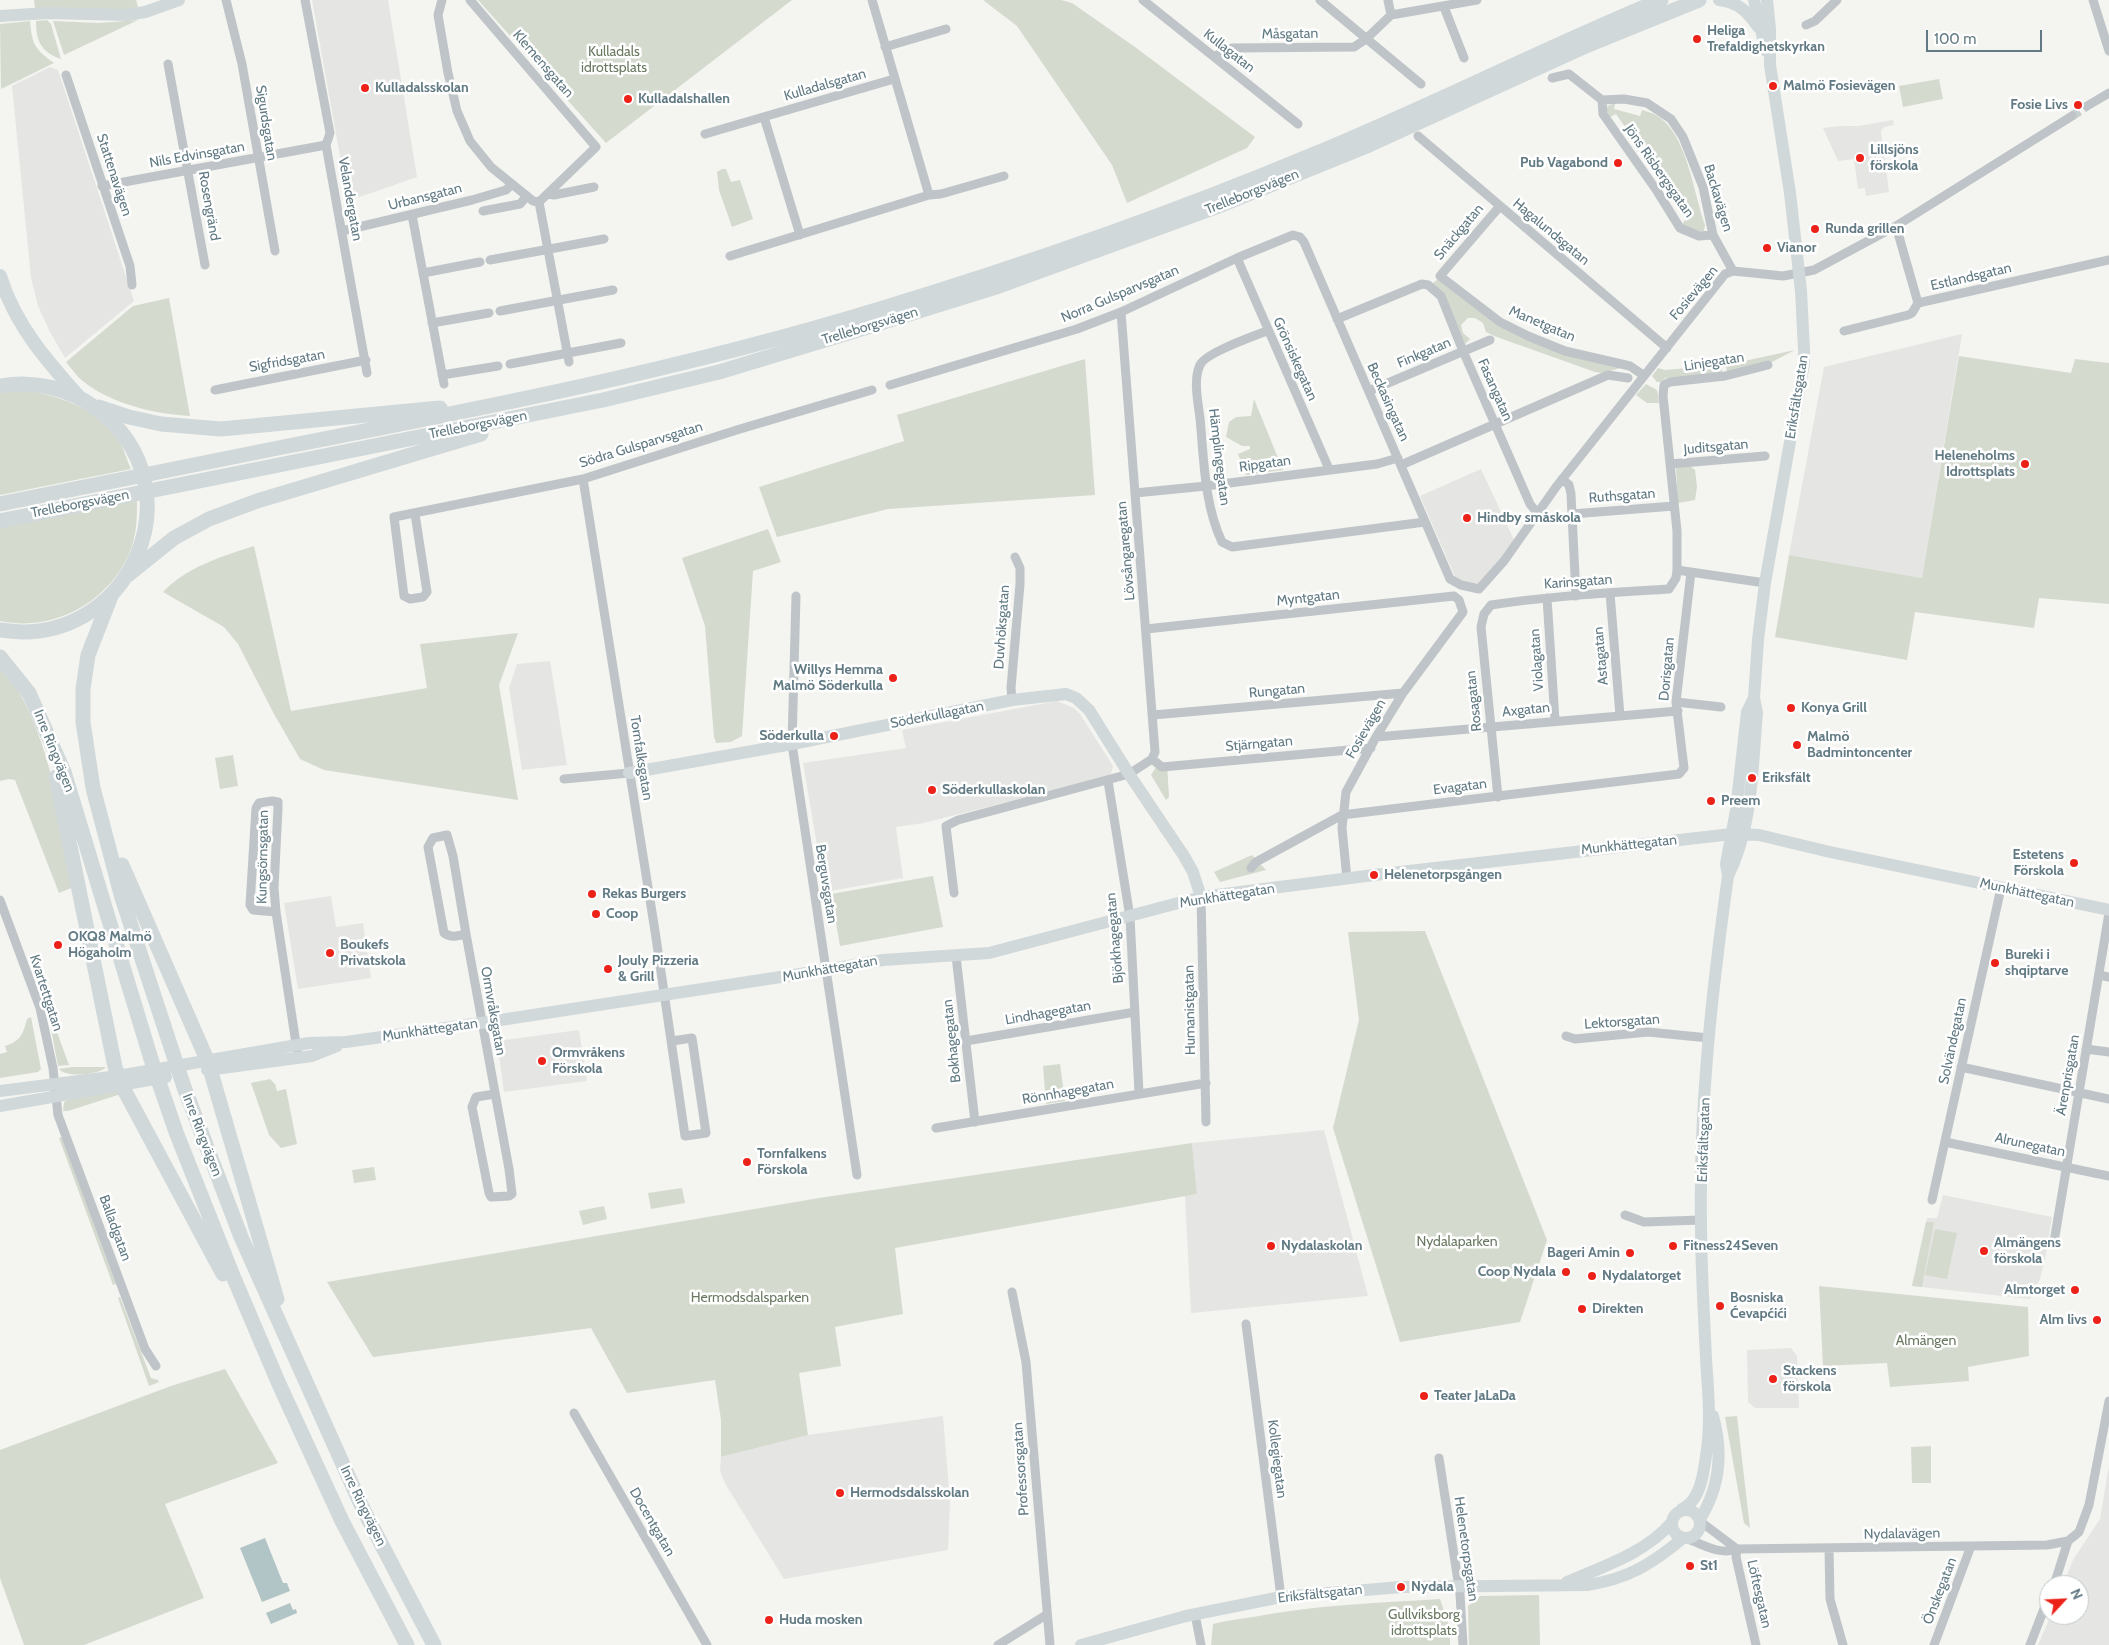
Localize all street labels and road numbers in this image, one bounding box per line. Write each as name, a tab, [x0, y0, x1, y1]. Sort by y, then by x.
street label: Måsgatan	[1262, 25, 1318, 43]
street label: Kullagatan	[1200, 26, 1258, 76]
street label: Klemensgatan	[509, 27, 577, 101]
street label: Kulladalsgatan	[782, 65, 868, 105]
street label: Sigurdsgatan	[252, 84, 280, 162]
street label: Jöns Risbergsgatan	[1621, 121, 1697, 221]
street label: Stattenavägen	[93, 132, 135, 218]
street label: Nils Edvinsgatan	[148, 138, 246, 172]
street label: Velandergatan	[334, 156, 366, 242]
street label: Backavägen	[1700, 162, 1736, 234]
street label: Trelleborgsvägen	[1203, 166, 1301, 218]
street label: Rosengränd	[195, 170, 223, 242]
street label: Urbansgatan	[386, 180, 464, 214]
street label: Hagalundsgatan	[1509, 195, 1593, 269]
street label: Snäckgatan	[1431, 201, 1487, 263]
street label: Estlandsgatan	[1929, 260, 2013, 294]
street label: Norra Gulsparvsgatan	[1059, 262, 1181, 326]
street label: Fosievägen	[1666, 262, 1722, 324]
street label: Manetgatan	[1506, 302, 1578, 346]
street label: Trelleborgsvägen	[820, 303, 920, 349]
street label: Grönsiskegatan	[1269, 315, 1321, 403]
street label: Finkgatan	[1395, 334, 1453, 372]
street label: Sigfridsgatan	[248, 346, 326, 376]
street label: Linjegatan	[1683, 349, 1745, 375]
street label: Eriksfältsgatan	[1782, 354, 1812, 440]
street label: Fasangatan	[1474, 356, 1516, 424]
street label: Beckasingatan	[1363, 360, 1413, 444]
street label: Trelleborgsvägen	[428, 407, 528, 443]
street label: Hämplingegatan	[1205, 408, 1233, 506]
street label: Södra Gulsparvsgatan	[577, 418, 705, 472]
street label: Juditsgatan	[1683, 436, 1749, 458]
street label: Ripgatan	[1238, 452, 1292, 476]
street label: Ruthsgatan	[1588, 485, 1656, 507]
street label: Trelleborgsvägen	[30, 486, 130, 522]
street label: Lövsångaregatan	[1113, 501, 1139, 601]
street label: Karinsgatan	[1543, 571, 1613, 593]
street label: Duvhöksgatan	[991, 584, 1013, 670]
street label: Myntgatan	[1276, 586, 1340, 610]
street label: Astagatan	[1590, 626, 1612, 686]
street label: Violagatan	[1526, 628, 1548, 692]
street label: Dorisgatan	[1656, 636, 1678, 702]
street label: Rosagatan	[1462, 670, 1486, 732]
street label: Rungatan	[1248, 680, 1306, 702]
street label: Fosievägen	[1342, 696, 1390, 762]
street label: Söderkullagatan	[889, 698, 985, 732]
street label: Axgatan	[1501, 699, 1551, 721]
street label: Inre Ringvägen	[30, 707, 78, 795]
street label: Tornfalksgatan	[626, 714, 656, 802]
street label: Stjärngatan	[1225, 733, 1293, 755]
street label: Evagatan	[1432, 775, 1488, 799]
street label: Kungsörnsgatan	[254, 810, 272, 904]
street label: Munkhättegatan	[1580, 832, 1678, 858]
street label: Berguvsgatan	[811, 843, 841, 925]
street label: Munkhättegatan	[1978, 875, 2076, 911]
street label: Munkhättegatan	[1178, 880, 1276, 912]
street label: Björkhagegatan	[1103, 892, 1127, 984]
street label: Munkhättegatan	[781, 952, 879, 986]
street label: Kvartettgatan	[26, 953, 66, 1033]
street label: Ormvråksgatan	[477, 965, 509, 1057]
street label: Humanistgatan	[1181, 965, 1199, 1055]
street label: Solvändegatan	[1936, 996, 1970, 1086]
street label: Lindhagegatan	[1004, 997, 1092, 1029]
street label: Bokhagegatan	[939, 999, 965, 1083]
street label: Lektorsgatan	[1584, 1011, 1660, 1033]
street label: Munkhättegatan	[381, 1015, 479, 1045]
street label: Ärenprisgatan	[2053, 1033, 2083, 1117]
street label: Rönnhagegatan	[1021, 1076, 1115, 1108]
street label: Inre Ringvägen	[178, 1091, 226, 1179]
street label: Eriksfältsgatan	[1694, 1097, 1714, 1183]
street label: Alrunegatan	[1993, 1129, 2067, 1161]
street label: Balladgatan	[95, 1193, 135, 1263]
street label: Kollegiegatan	[1264, 1419, 1290, 1499]
street label: Professorsgatan	[1009, 1422, 1033, 1516]
street label: Inre Ringvägen	[336, 1463, 390, 1549]
street label: Docentgatan	[626, 1485, 678, 1559]
street label: Helenetorpsgatan	[1450, 1496, 1482, 1602]
street label: Nydalavägen	[1864, 1525, 1940, 1543]
street label: Önskegatan	[1920, 1555, 1960, 1627]
street label: Löftesgatan	[1743, 1558, 1775, 1630]
street label: Eriksfältsgatan	[1277, 1581, 1363, 1607]

